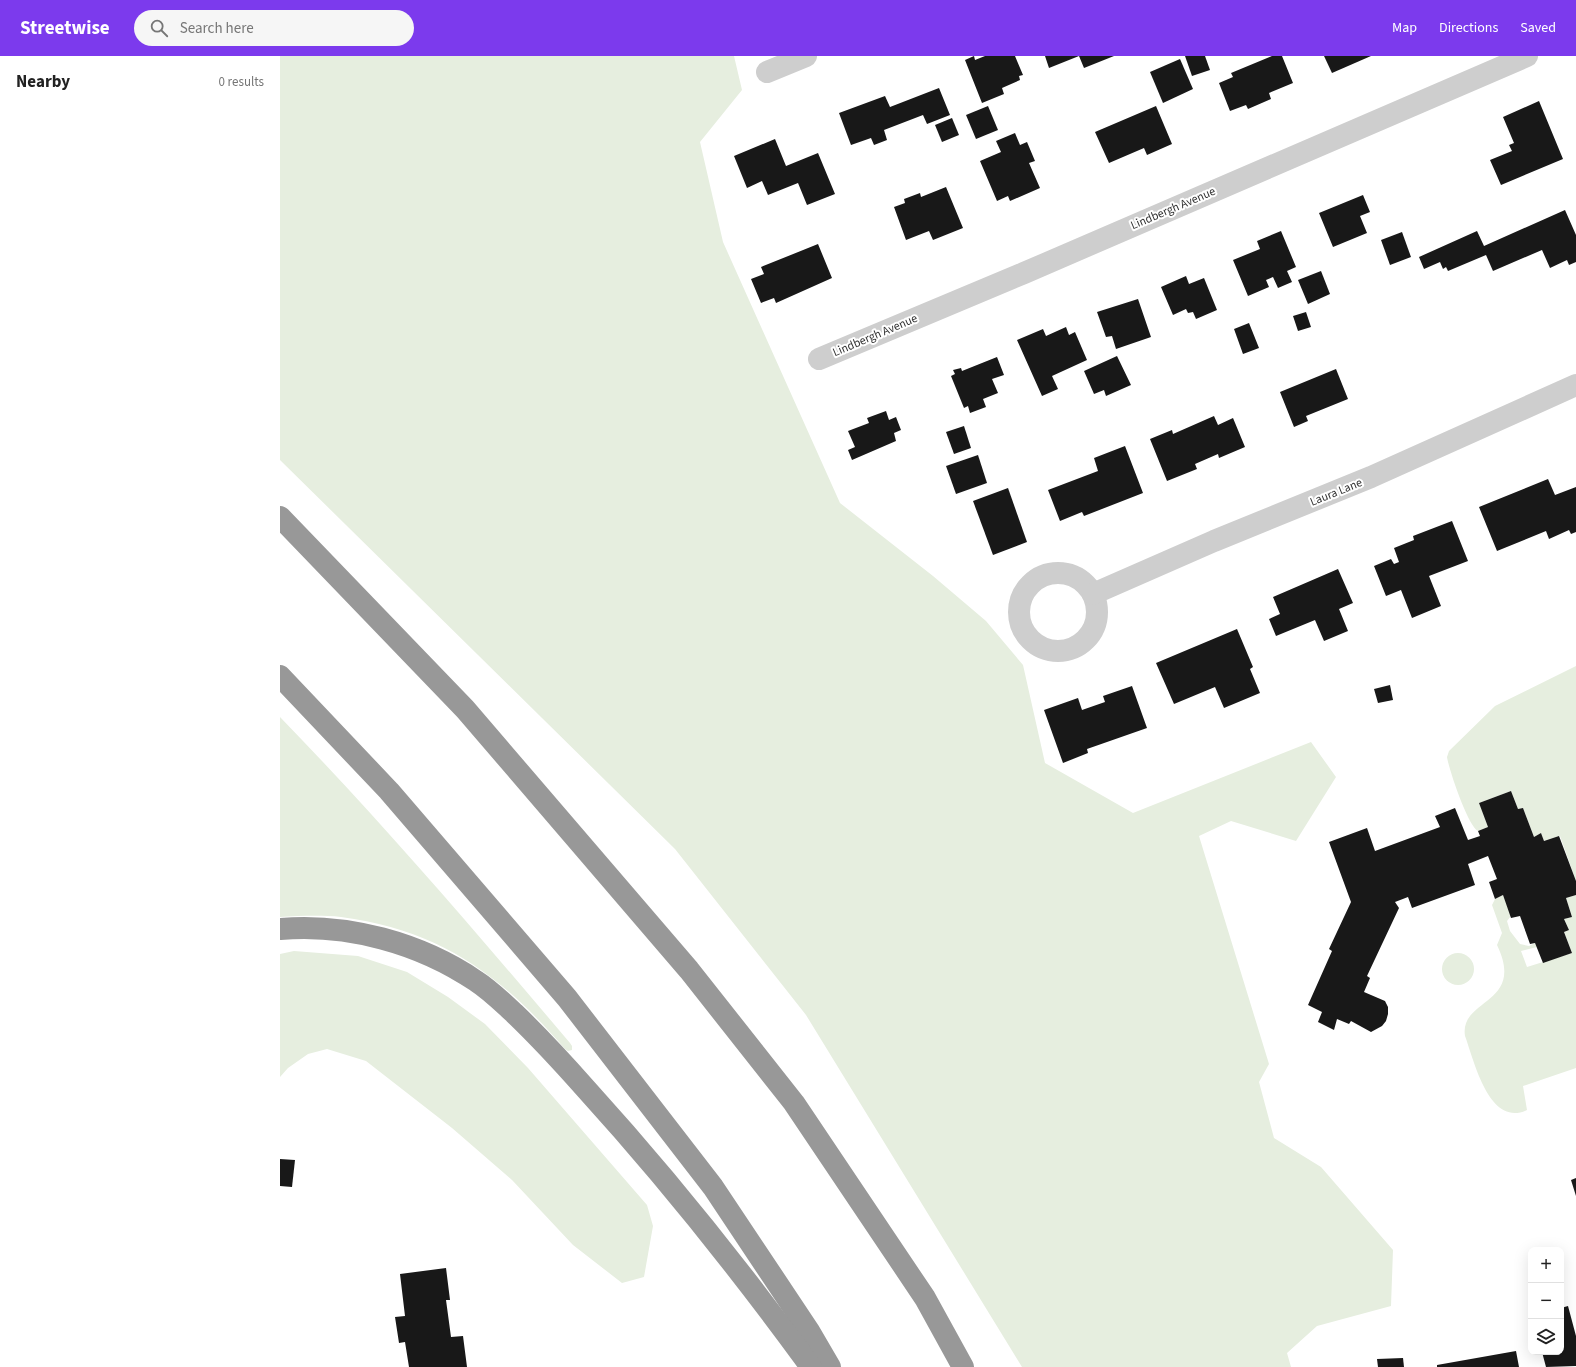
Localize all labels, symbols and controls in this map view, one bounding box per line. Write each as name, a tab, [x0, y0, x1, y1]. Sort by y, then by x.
search box	[134, 10, 414, 46]
text: Streetwise	[20, 15, 110, 42]
icon: search	[148, 17, 170, 39]
text: Search here	[180, 18, 254, 39]
text: Map	[1392, 18, 1417, 38]
text: Directions	[1439, 18, 1498, 38]
text: Saved	[1520, 18, 1556, 38]
text: Nearby	[16, 70, 70, 94]
text: 0 results	[219, 73, 264, 91]
street label: Lindbergh Avenue	[1128, 183, 1218, 234]
street label: Lindbergh Avenue	[830, 310, 920, 361]
street label: Laura Lane	[1307, 474, 1365, 511]
map controls	[1528, 1247, 1564, 1355]
button: +	[1528, 1247, 1564, 1283]
button: −	[1528, 1283, 1564, 1319]
button: layers	[1528, 1319, 1564, 1355]

